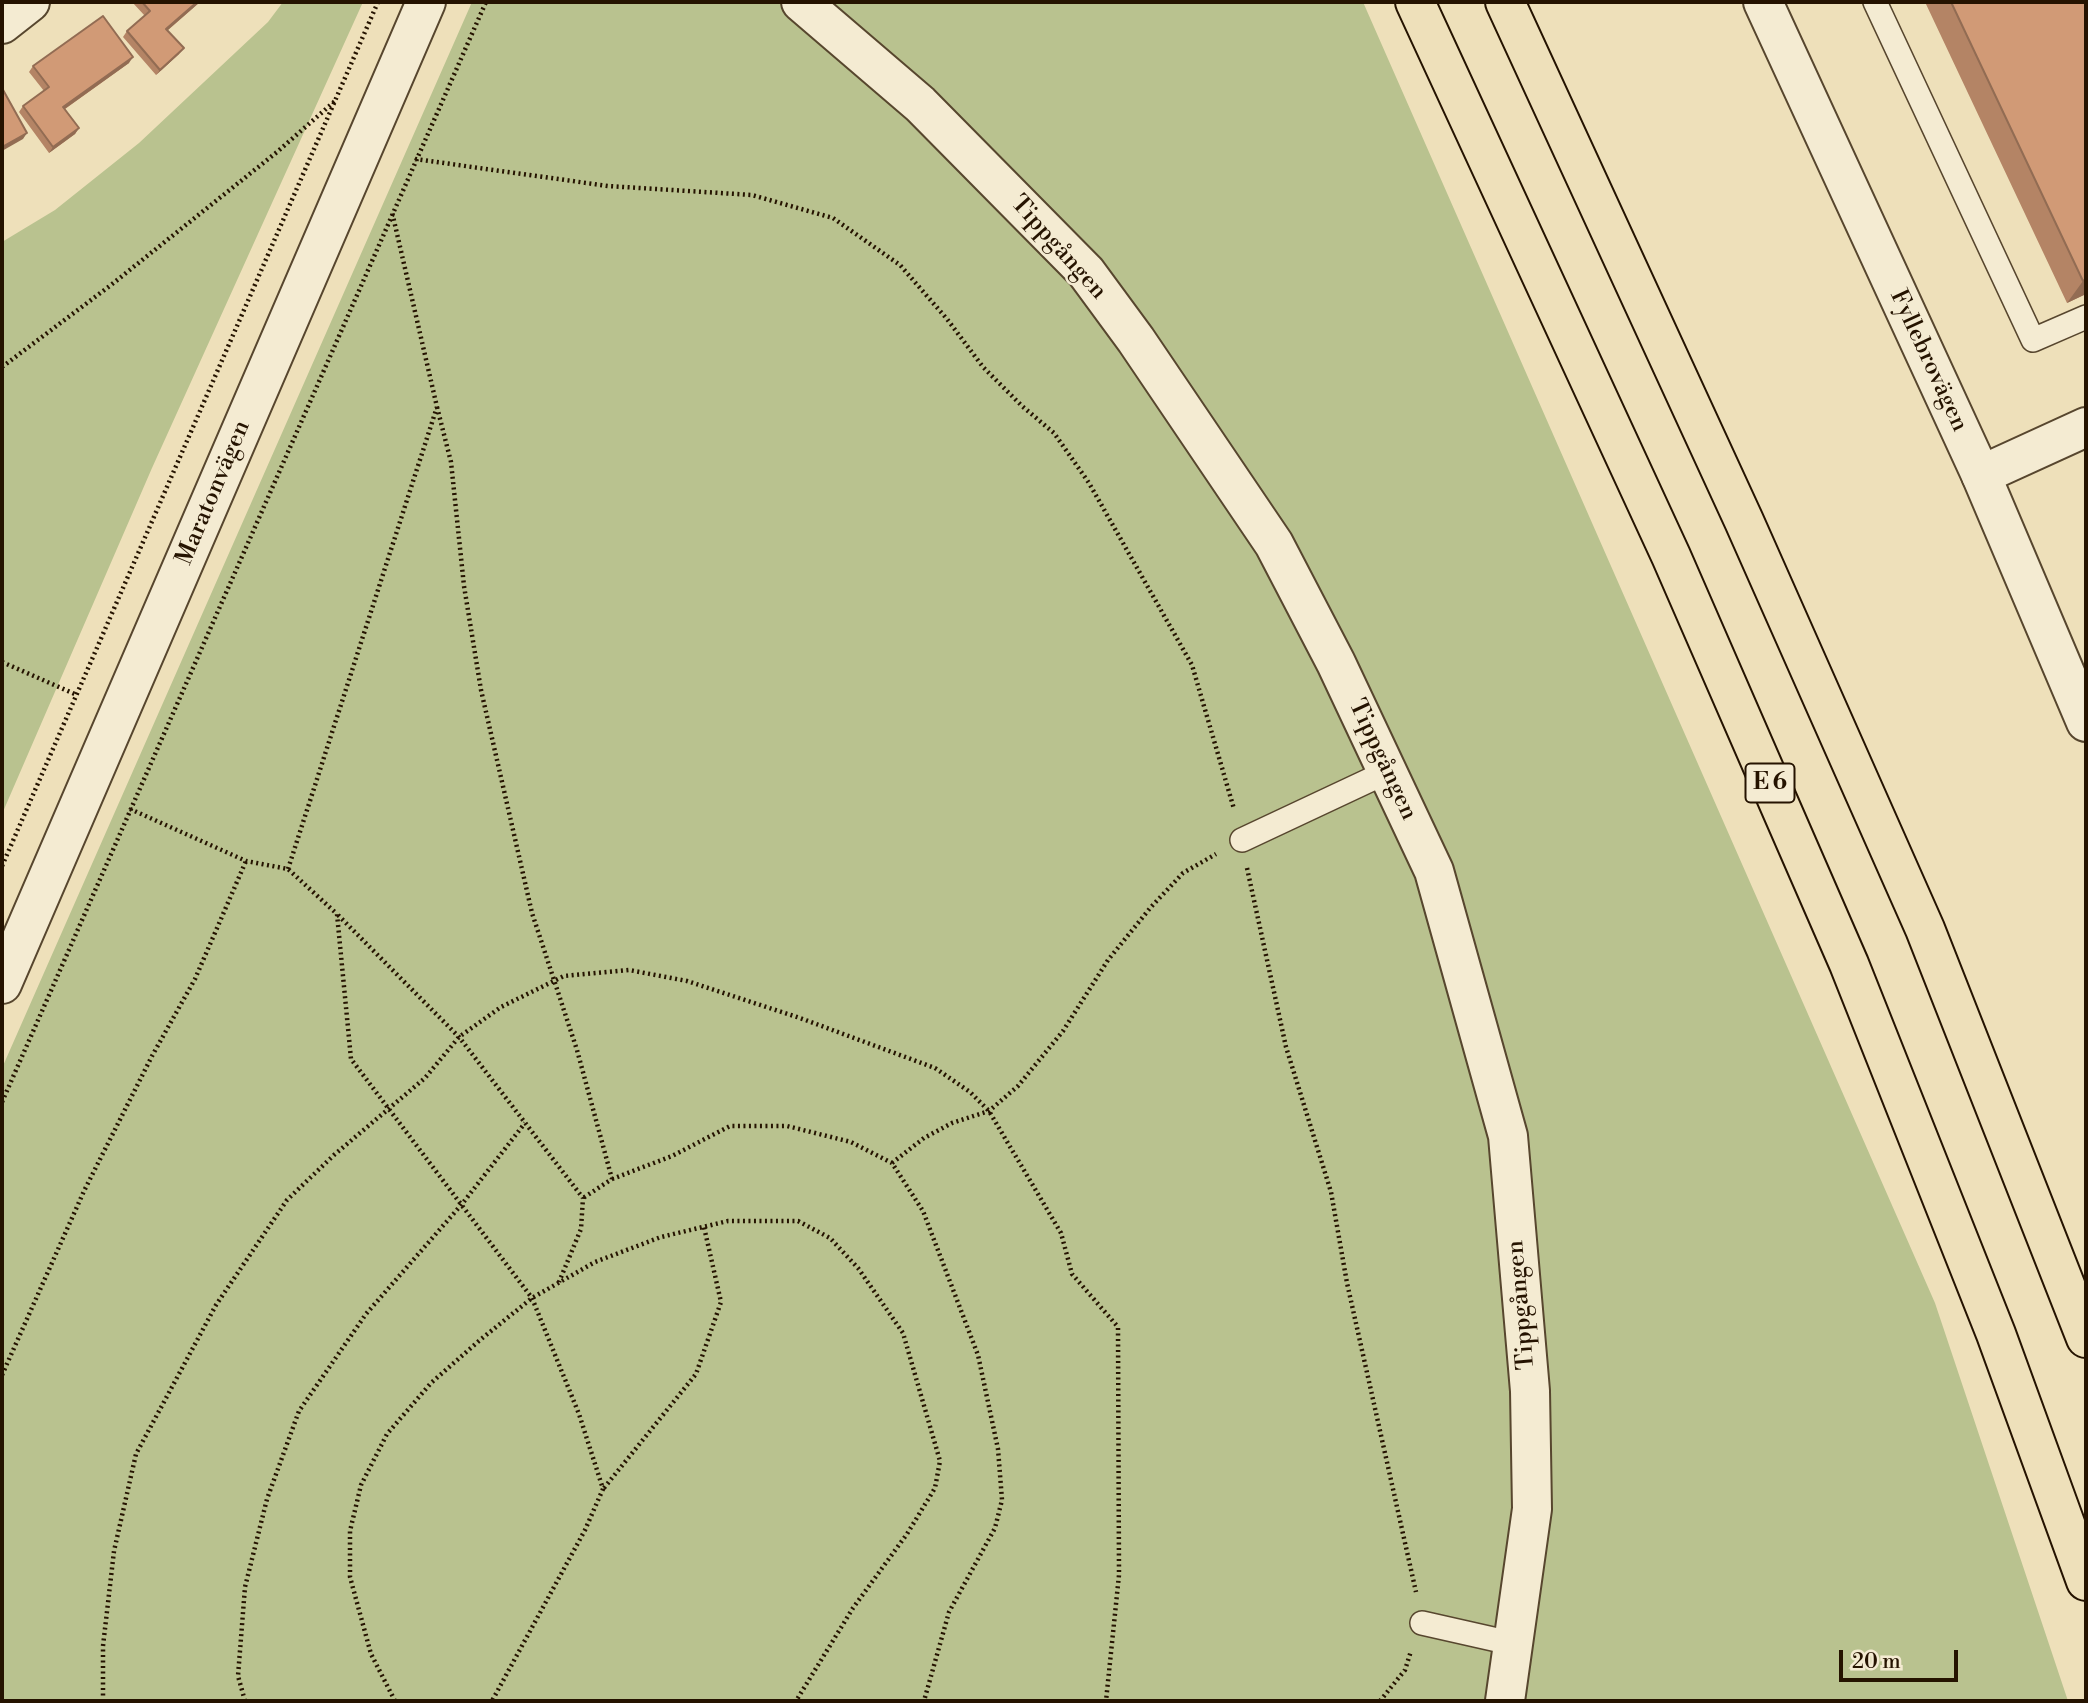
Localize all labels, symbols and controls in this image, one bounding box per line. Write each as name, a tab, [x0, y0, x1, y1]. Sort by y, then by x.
street label: Tippgången	[1004, 190, 1112, 306]
street label: Fyllebrovägen	[1883, 286, 1973, 436]
street label: Maratonvägen	[171, 416, 257, 570]
street label: Tippgången	[1342, 695, 1422, 825]
road number: E 6	[1746, 764, 1795, 803]
street label: Tippgången	[1502, 1239, 1542, 1371]
scale bar	[1843, 1636, 1962, 1680]
text: 20 m	[1852, 1649, 1901, 1675]

